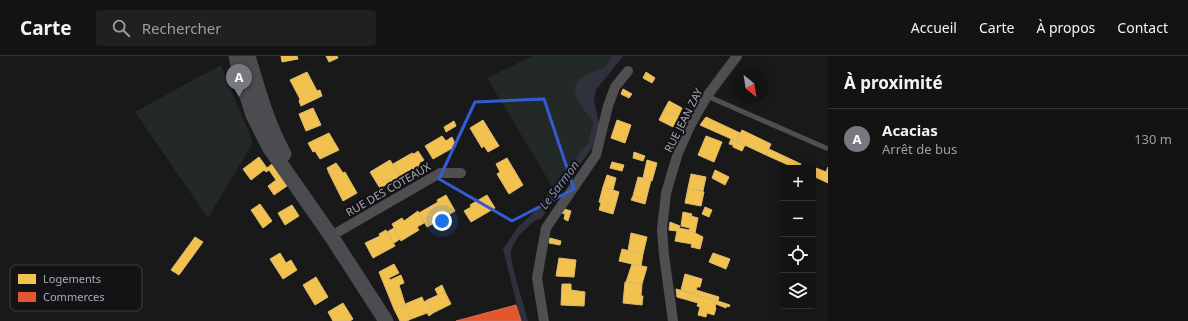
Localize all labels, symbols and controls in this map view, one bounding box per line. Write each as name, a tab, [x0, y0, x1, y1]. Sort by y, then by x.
search box	[96, 10, 376, 46]
text: Carte	[20, 15, 72, 41]
icon: search	[110, 17, 132, 39]
text: Rechercher	[142, 18, 221, 38]
text: Accueil	[911, 18, 957, 37]
text: Carte	[979, 18, 1014, 37]
text: À propos	[1036, 18, 1095, 37]
text: Contact	[1117, 18, 1168, 37]
pin: A	[226, 64, 252, 97]
north arrow	[732, 68, 768, 104]
text: À proximité	[844, 71, 943, 94]
street label: RUE JEAN ZAY	[660, 85, 706, 155]
text: Acacias	[882, 120, 938, 140]
text: A	[853, 130, 862, 148]
text: 130 m	[1134, 130, 1172, 148]
text: Arrêt de bus	[882, 140, 957, 158]
water label: Le Sarmon	[535, 157, 583, 213]
street label: RUE DES COTEAUX	[343, 158, 434, 219]
map controls	[780, 165, 816, 309]
button: +	[780, 165, 816, 201]
button: −	[780, 201, 816, 237]
your location	[432, 211, 452, 231]
button: locate	[780, 237, 816, 273]
legend	[10, 265, 142, 311]
text: Logements	[43, 271, 101, 286]
button: layers	[780, 273, 816, 309]
text: Commerces	[43, 289, 104, 304]

